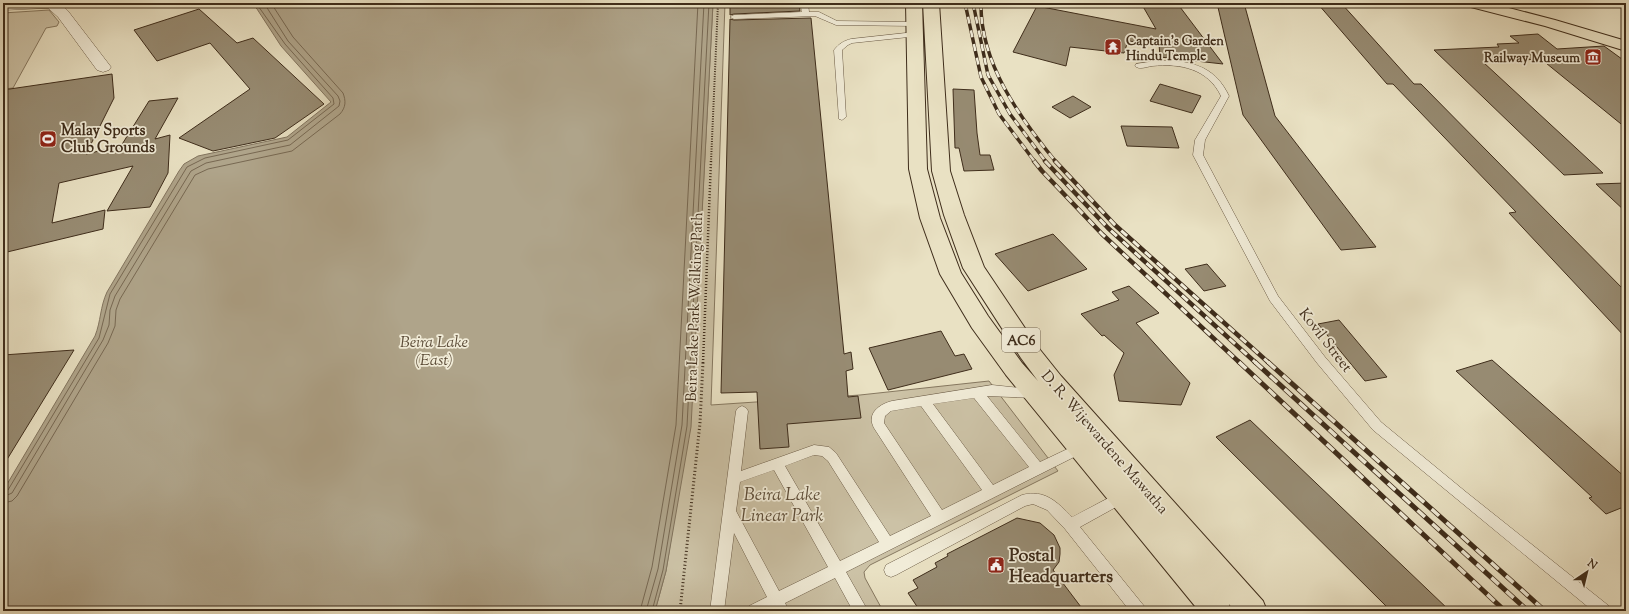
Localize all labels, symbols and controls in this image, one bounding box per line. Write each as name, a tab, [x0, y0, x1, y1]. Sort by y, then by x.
place label: Captain's Garden Hindu Temple	[1126, 33, 1224, 66]
temple icon: Captain's Garden Hindu Temple	[1103, 37, 1123, 57]
museum icon: Railway Museum	[1583, 47, 1603, 67]
place label: Railway Museum	[1484, 50, 1580, 68]
place label: Malay Sports Club Grounds	[61, 121, 155, 159]
sports icon: Malay Sports Club Grounds	[38, 129, 58, 149]
street label: Beira Lake Park Walking Path	[682, 212, 709, 402]
street label: Kovil Street	[1293, 304, 1357, 377]
road number: AC6	[1002, 328, 1040, 352]
water label: Beira Lake (East)	[400, 332, 468, 373]
street label: D. R. Wijewardene Mawatha	[1036, 367, 1172, 519]
park label: Beira Lake Linear Park	[741, 483, 823, 530]
place label: Postal Headquarters	[1009, 544, 1113, 591]
north arrow	[1567, 552, 1607, 592]
public building icon: Postal Headquarters	[986, 555, 1006, 575]
text: N	[1583, 555, 1601, 574]

